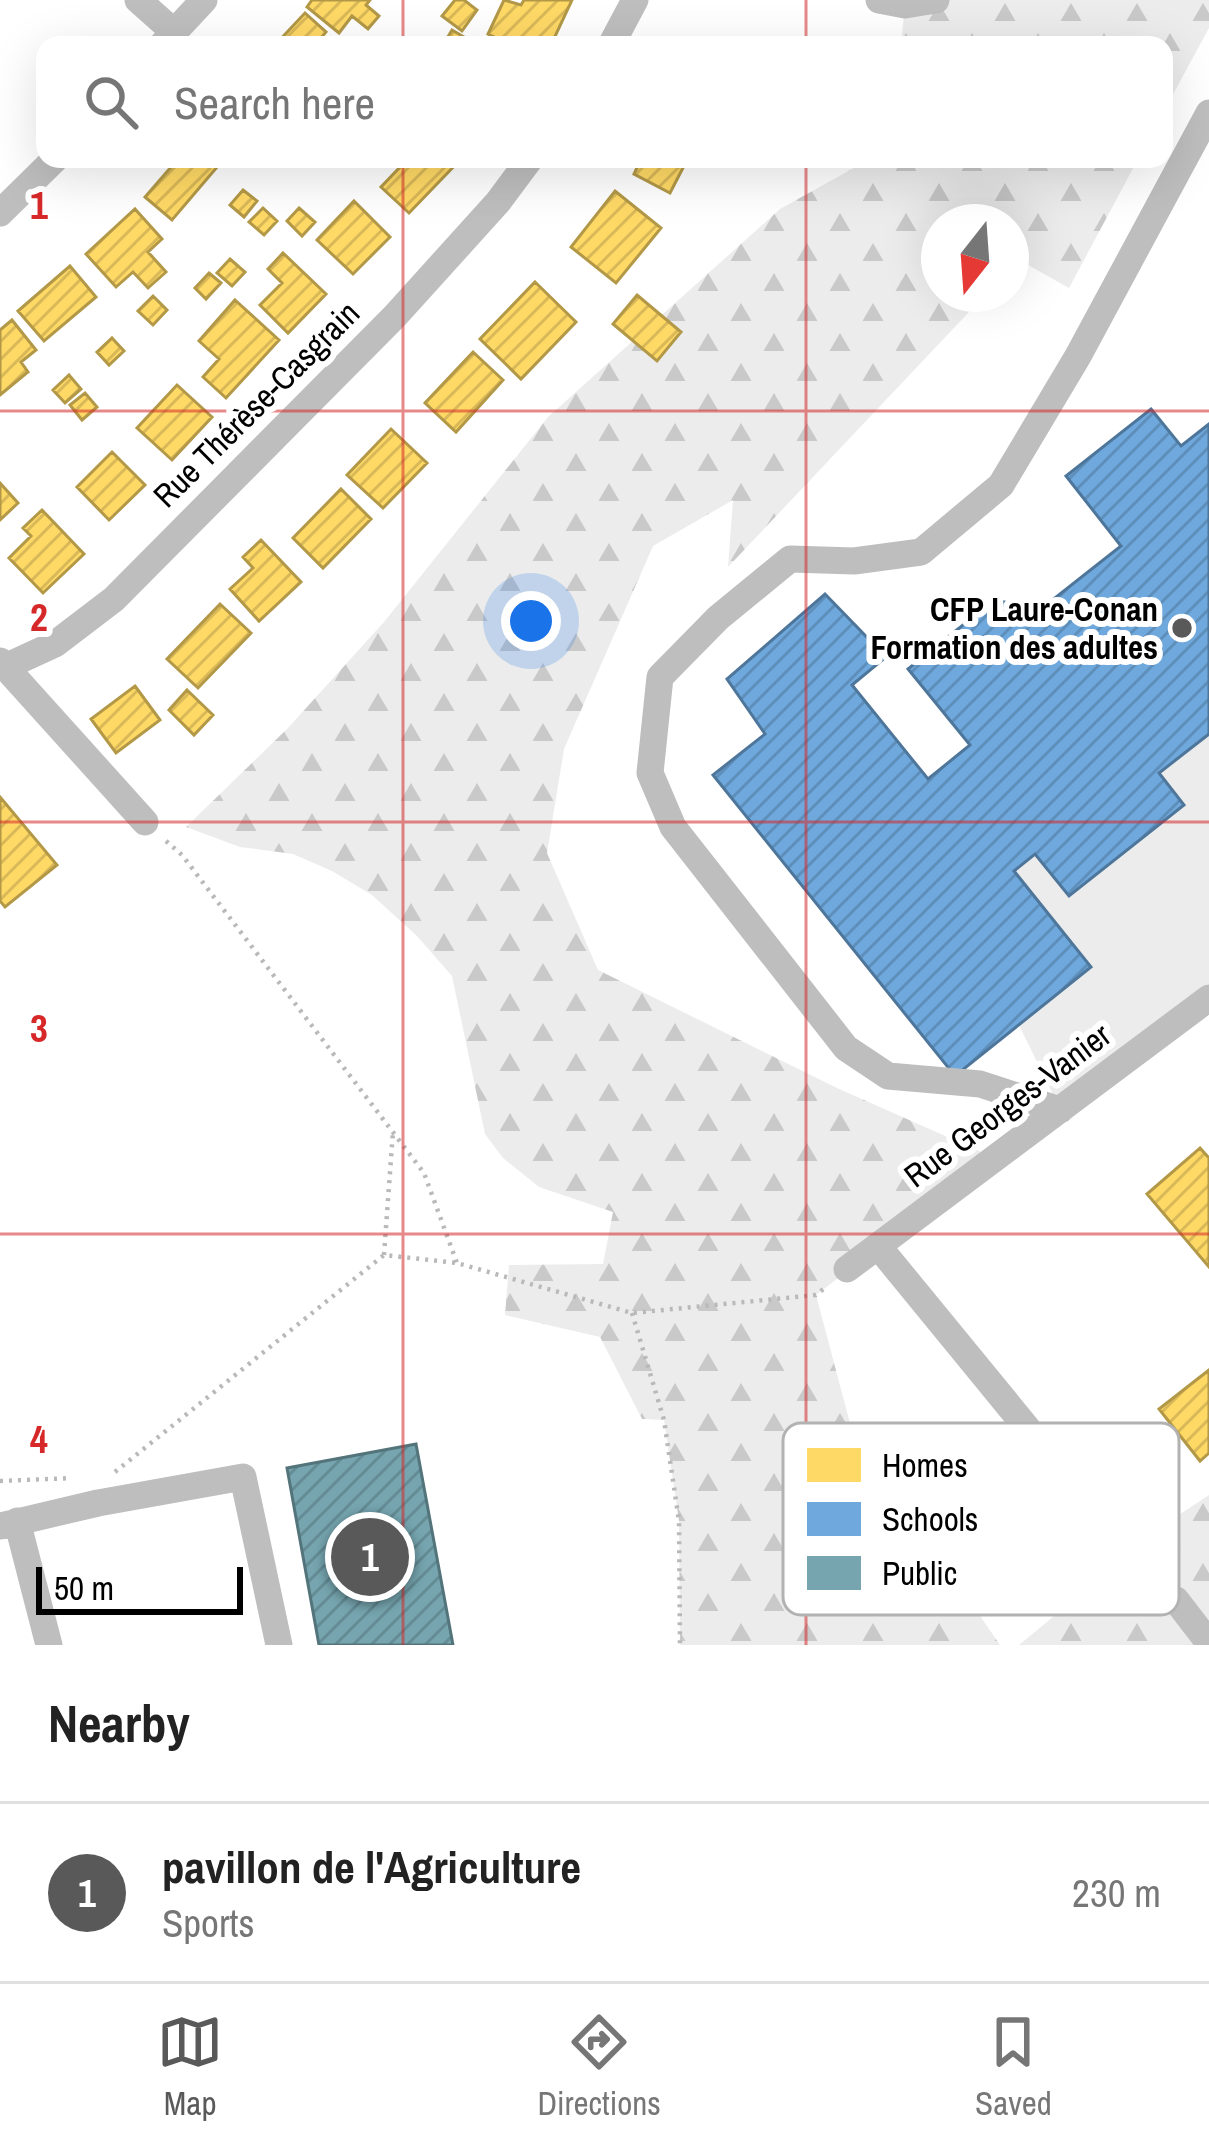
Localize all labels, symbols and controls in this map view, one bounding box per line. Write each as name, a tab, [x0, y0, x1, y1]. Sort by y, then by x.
search box	[36, 36, 1173, 168]
icon: search	[78, 69, 144, 135]
text: Search here	[174, 72, 375, 133]
text: 1	[30, 179, 48, 231]
north arrow	[921, 204, 1029, 312]
street label: Rue Thérèse-Casgrain	[143, 291, 369, 517]
place label: CFP Laure-Conan Formation des adultes	[871, 587, 1158, 669]
text: 2	[30, 591, 48, 643]
your location	[501, 591, 561, 651]
marker: CFP Laure-Conan Formation des adultes	[1169, 615, 1195, 641]
text: 3	[30, 1002, 48, 1054]
street label: Rue Georges-Vanier	[895, 1013, 1119, 1197]
text: 4	[30, 1413, 48, 1465]
legend	[783, 1423, 1179, 1615]
text: Homes	[882, 1443, 968, 1487]
text: Schools	[882, 1497, 978, 1541]
pin: 1	[331, 1512, 409, 1602]
text: Public	[882, 1551, 957, 1595]
scale bar	[36, 1561, 243, 1614]
text: 50 m	[54, 1566, 114, 1610]
text: Nearby	[48, 1689, 190, 1758]
text: pavillon de l'Agriculture	[162, 1836, 581, 1897]
text: 1	[78, 1867, 96, 1919]
text: 230 m	[1072, 1867, 1161, 1919]
text: Sports	[162, 1897, 254, 1949]
tab: Map	[157, 2009, 223, 2125]
tab: Directions	[537, 2009, 661, 2125]
tab: Saved	[975, 2009, 1052, 2125]

